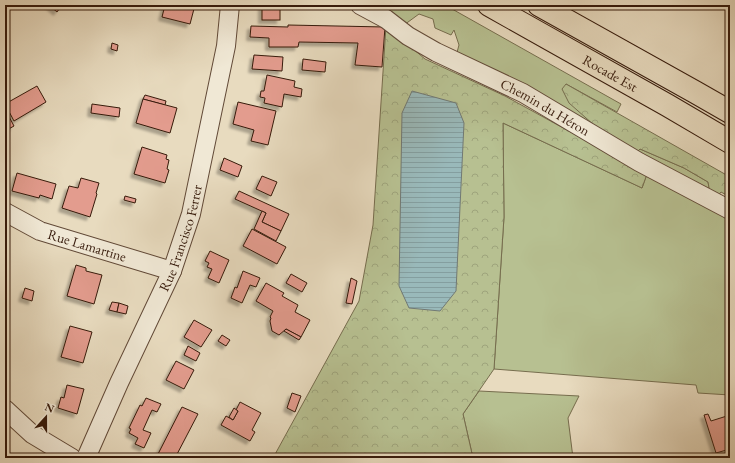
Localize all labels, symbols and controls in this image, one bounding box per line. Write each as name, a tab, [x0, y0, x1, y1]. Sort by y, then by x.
street label: Rocade Est	[580, 50, 641, 96]
street label: Chemin du Héron	[498, 75, 594, 140]
street label: Rue Francisco Ferrer	[155, 183, 206, 294]
street label: Rue Lamartine	[46, 225, 129, 266]
north arrow	[26, 397, 66, 437]
text: N	[43, 400, 56, 416]

